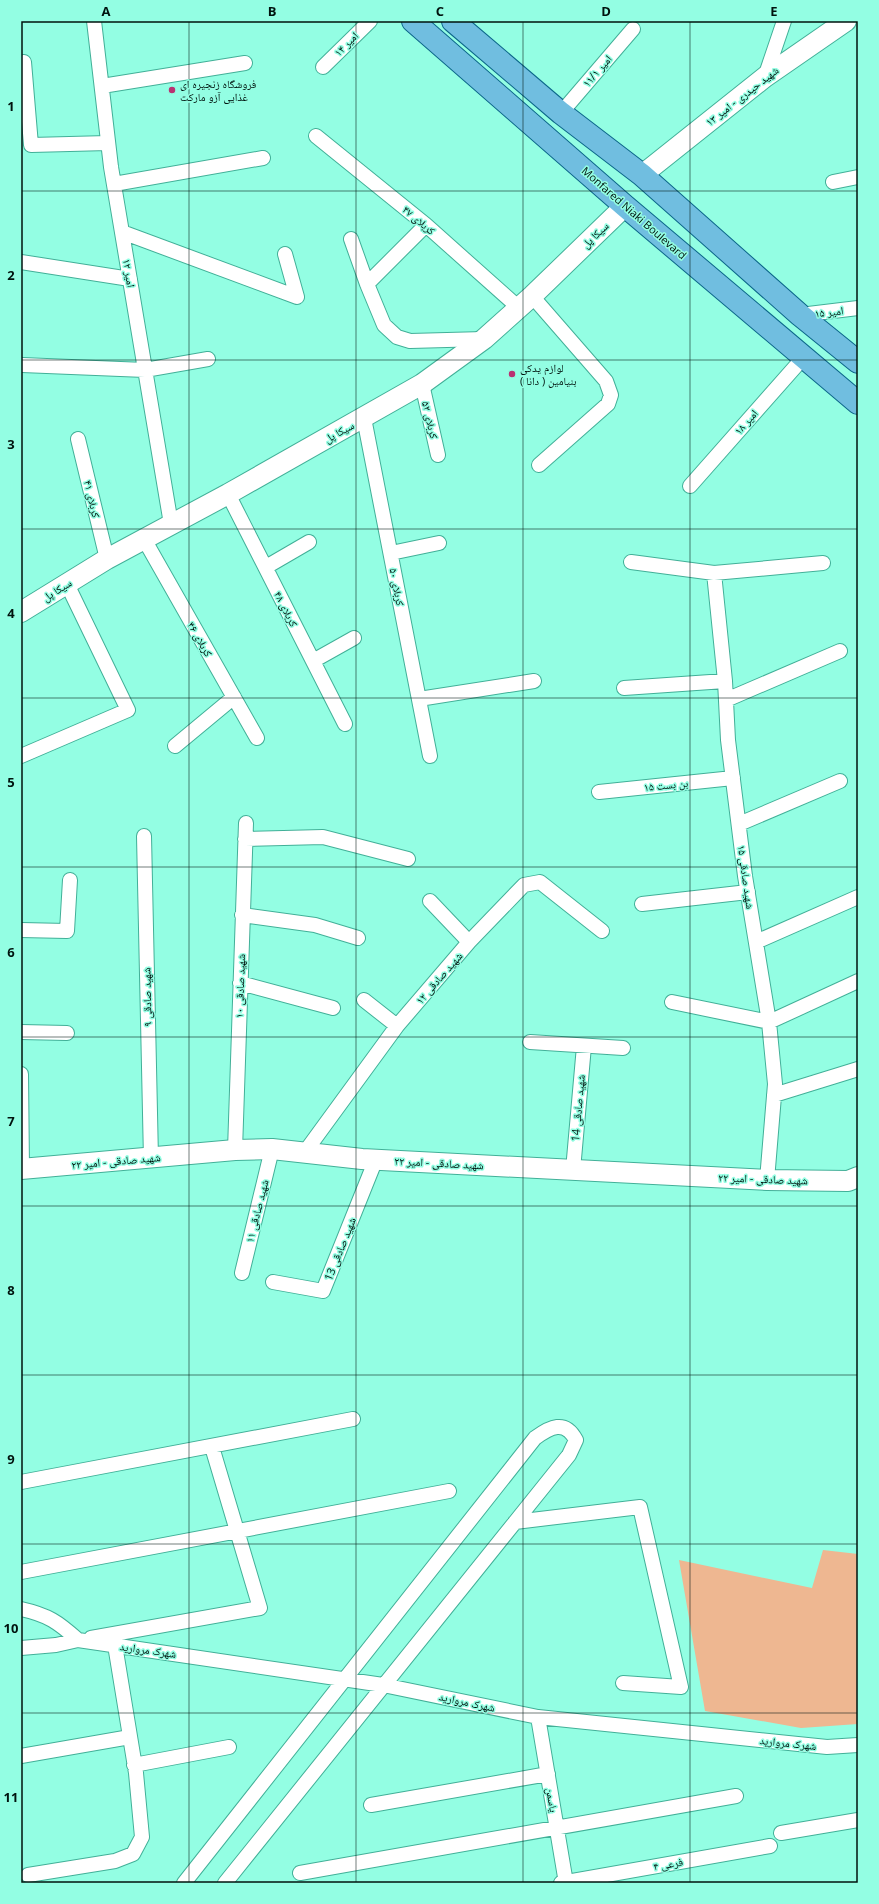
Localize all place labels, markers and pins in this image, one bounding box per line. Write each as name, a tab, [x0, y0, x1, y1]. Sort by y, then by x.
place label: فروشگاه زنجیره ای غذایی آزو مارکت	[180, 76, 257, 104]
marker: فروشگاه زنجیره ای غذایی آزو مارکت	[167, 85, 177, 95]
place label: لوازم یدکی بنیامین ( دانا )	[520, 360, 576, 388]
marker: لوازم یدکی بنیامین ( دانا )	[507, 369, 517, 379]

